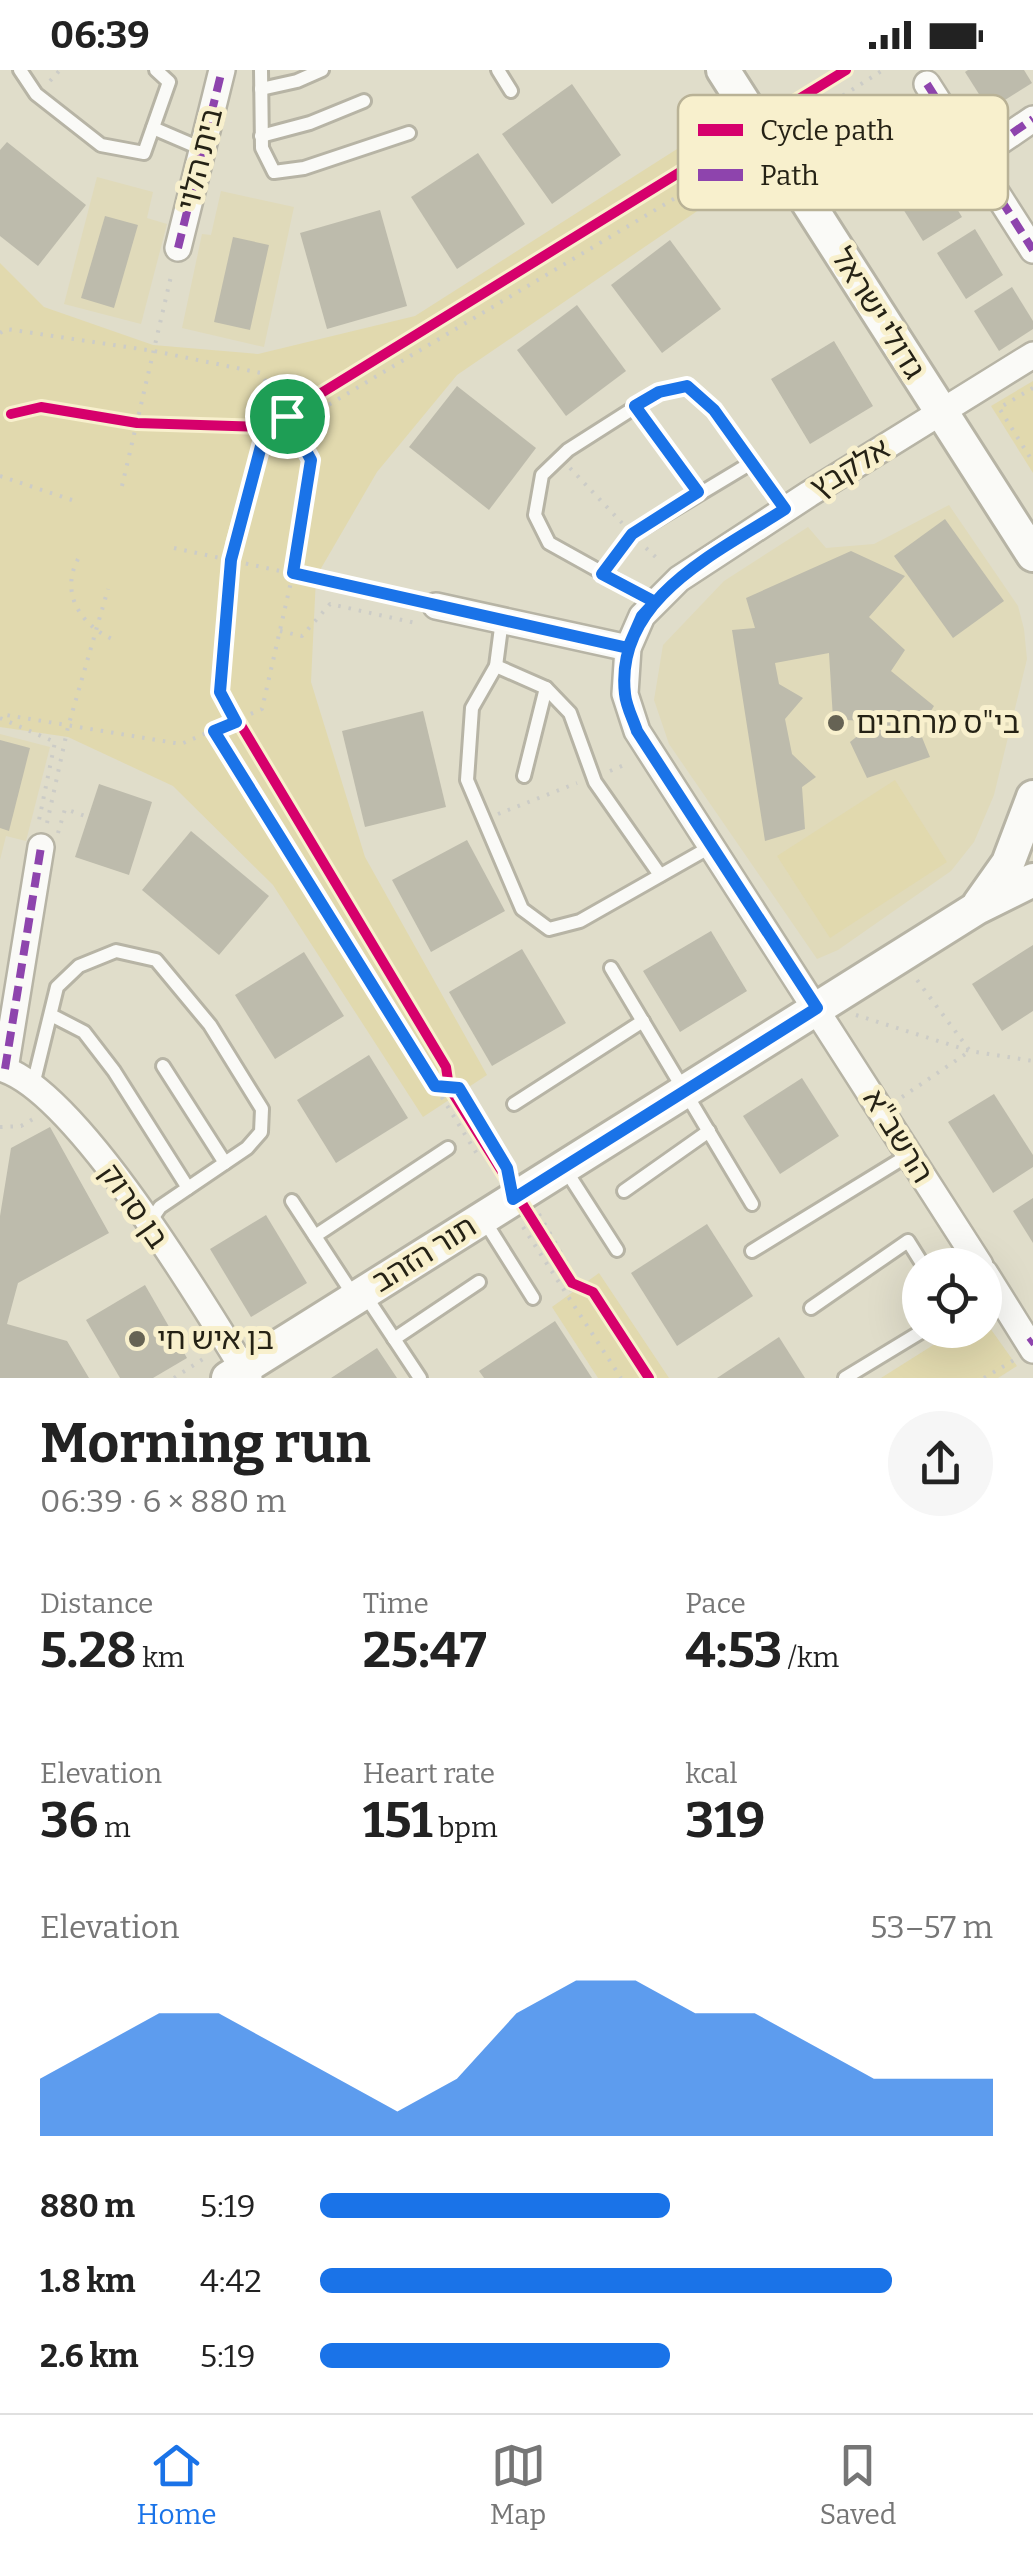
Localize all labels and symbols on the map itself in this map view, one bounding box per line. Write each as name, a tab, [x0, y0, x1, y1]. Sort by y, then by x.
legend	[678, 95, 1008, 210]
street label: בית הלוי	[170, 104, 230, 214]
text: Cycle path	[760, 114, 894, 147]
text: Path	[760, 159, 819, 192]
street label: גדולי ישראל	[824, 241, 932, 385]
pin	[245, 374, 330, 459]
street label: אלקבץ	[804, 430, 896, 506]
place label: בי"ס מרחבים	[856, 705, 1020, 741]
marker: בי"ס מרחבים	[825, 712, 847, 734]
street label: הרשב"א	[855, 1083, 941, 1189]
street label: בן סרוק	[92, 1157, 176, 1255]
street label: תור הזהב	[365, 1208, 483, 1300]
place label: בן איש חי	[157, 1321, 274, 1357]
marker: בן איש חי	[126, 1328, 148, 1350]

